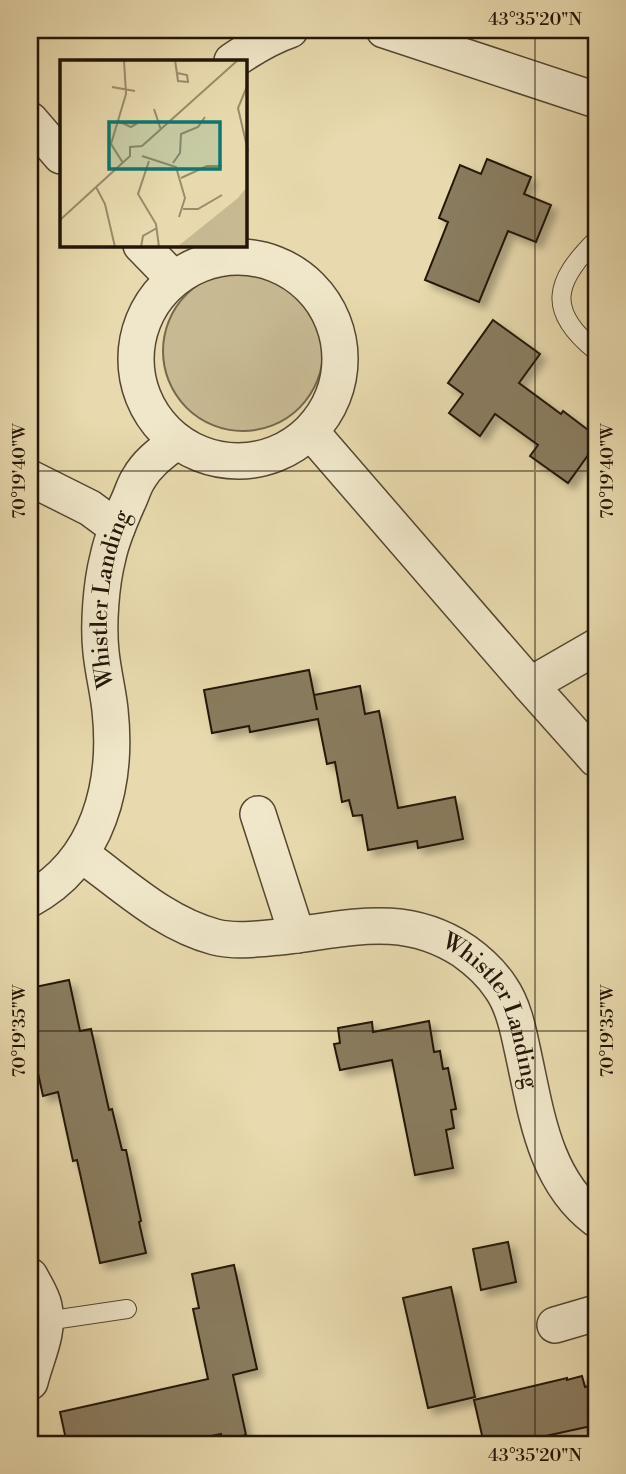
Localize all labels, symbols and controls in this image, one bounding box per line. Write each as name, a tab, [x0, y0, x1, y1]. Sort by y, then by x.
text: 43°35'20"N	[488, 8, 582, 31]
inset map	[60, 60, 247, 247]
text: 70°19'40"W	[8, 423, 31, 519]
text: 70°19'40"W	[596, 423, 619, 519]
street label: Whistler Landing	[86, 505, 137, 691]
street label: Whistler Landing	[436, 927, 544, 1091]
text: 70°19'35"W	[8, 984, 31, 1077]
text: 70°19'35"W	[596, 984, 619, 1077]
text: 43°35'20"N	[488, 1444, 582, 1467]

